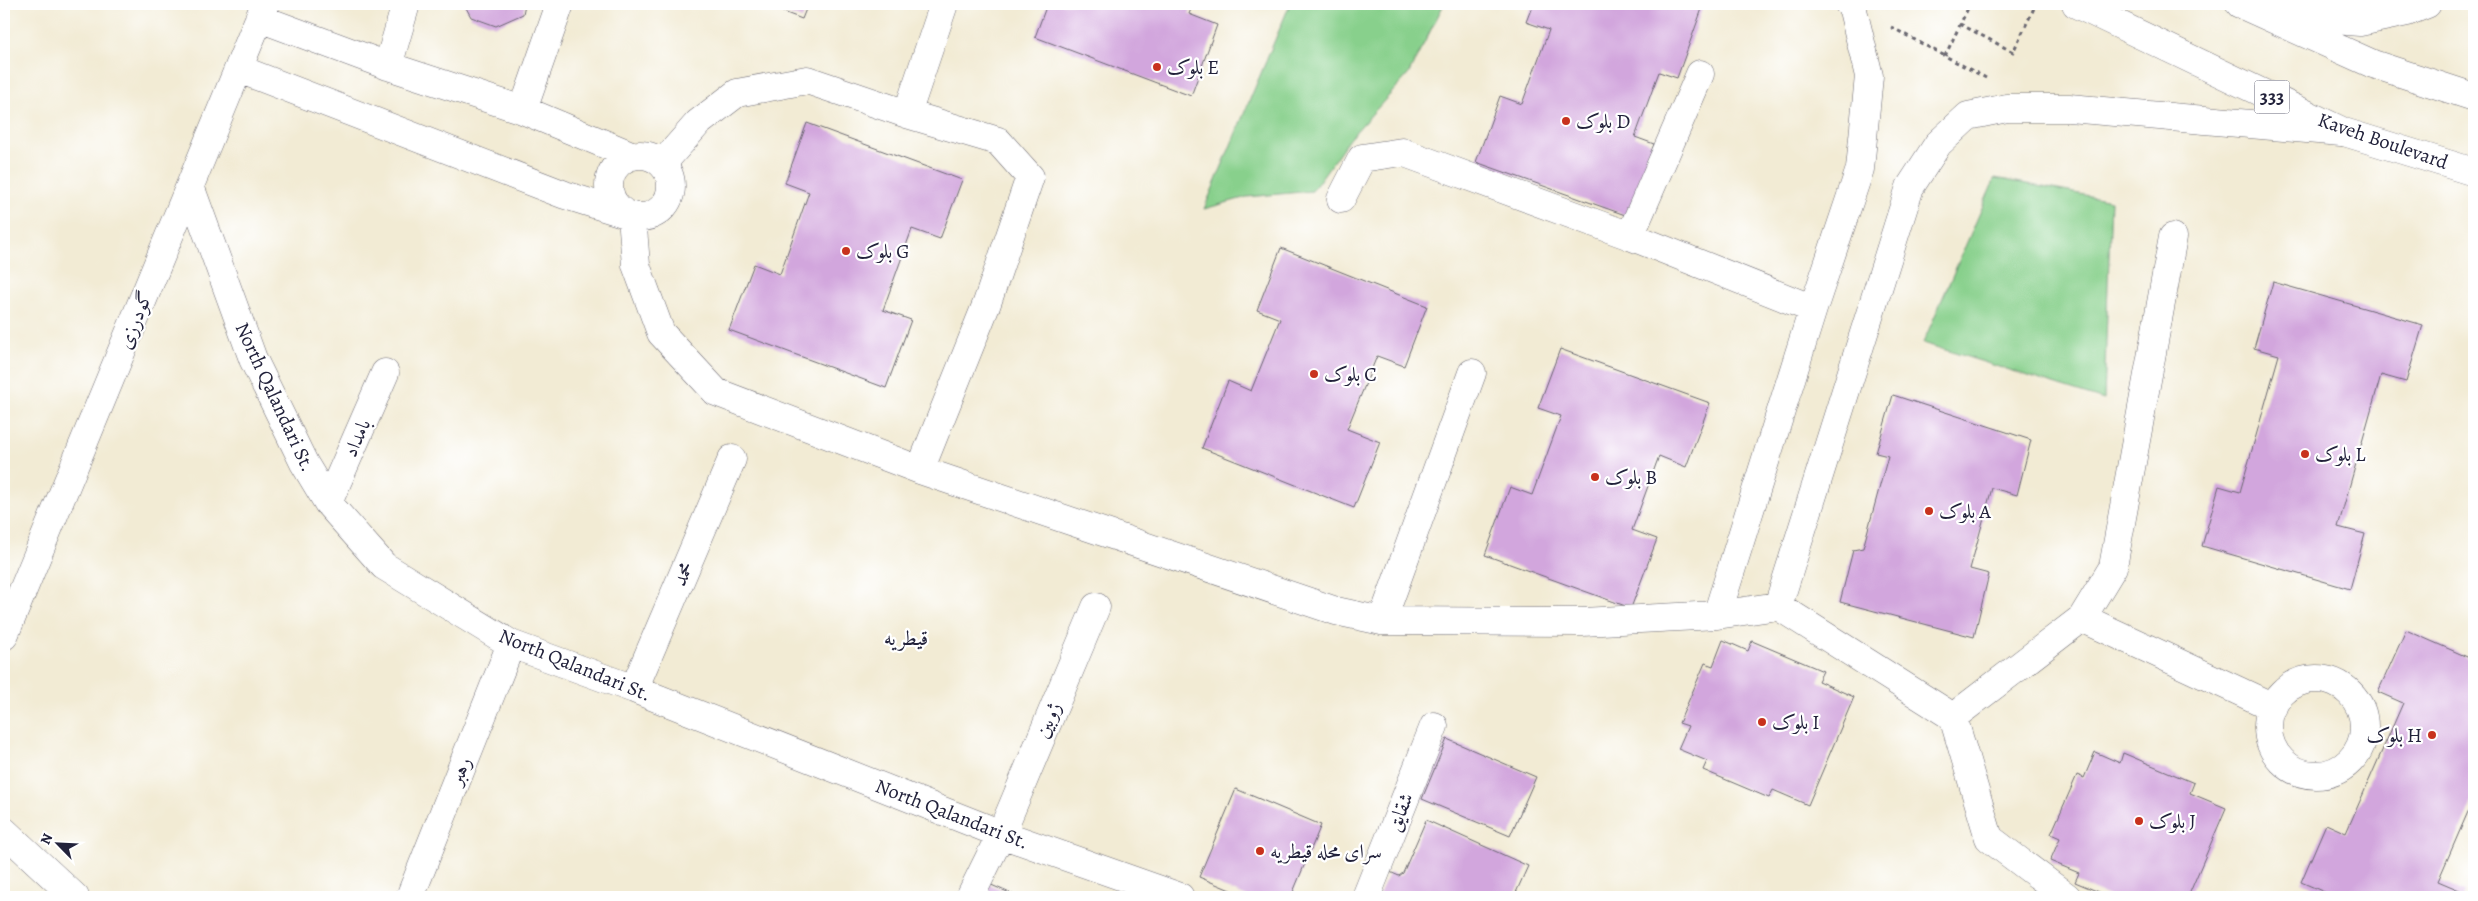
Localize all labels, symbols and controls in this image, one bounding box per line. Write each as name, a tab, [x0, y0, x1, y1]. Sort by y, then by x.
place label: بلوک E	[1167, 54, 1219, 81]
marker: بلوک E	[1151, 61, 1163, 73]
road number: 333	[2254, 80, 2290, 114]
street label: Kaveh Boulevard	[2314, 106, 2452, 176]
place label: بلوک D	[1576, 108, 1630, 135]
marker: بلوک D	[1560, 115, 1572, 127]
place label: بلوک G	[856, 238, 910, 265]
marker: بلوک G	[840, 245, 852, 257]
street label: گودرزی	[111, 287, 159, 353]
street label: North Qalandari St.	[229, 318, 321, 476]
place label: بلوک C	[1324, 361, 1377, 388]
marker: بلوک C	[1308, 368, 1320, 380]
street label: بامداد	[337, 415, 377, 461]
place label: بلوک L	[2315, 441, 2366, 468]
marker: بلوک L	[2299, 448, 2311, 460]
place label: بلوک B	[1605, 464, 1657, 491]
marker: بلوک B	[1589, 471, 1601, 483]
place label: بلوک A	[1939, 498, 1991, 525]
marker: بلوک A	[1923, 505, 1935, 517]
street label: محمد	[666, 558, 700, 590]
street label: North Qalandari St.	[495, 622, 655, 708]
district label: قیطریه	[884, 624, 928, 652]
street label: ژوبین	[1028, 698, 1068, 742]
place label: بلوک I	[1772, 709, 1820, 736]
marker: بلوک I	[1756, 716, 1768, 728]
place label: بلوک H	[2367, 722, 2422, 749]
marker: بلوک H	[2426, 729, 2438, 741]
street label: رهبر	[441, 753, 478, 791]
street label: North Qalandari St.	[872, 772, 1032, 856]
street label: شقایق	[1380, 789, 1420, 835]
place label: بلوک J	[2149, 808, 2196, 835]
marker: بلوک J	[2133, 815, 2145, 827]
north arrow	[32, 818, 82, 868]
text: N	[36, 830, 57, 847]
place label: سرای محله قیطریه	[1270, 838, 1382, 865]
marker: سرای محله قیطریه	[1254, 845, 1266, 857]

